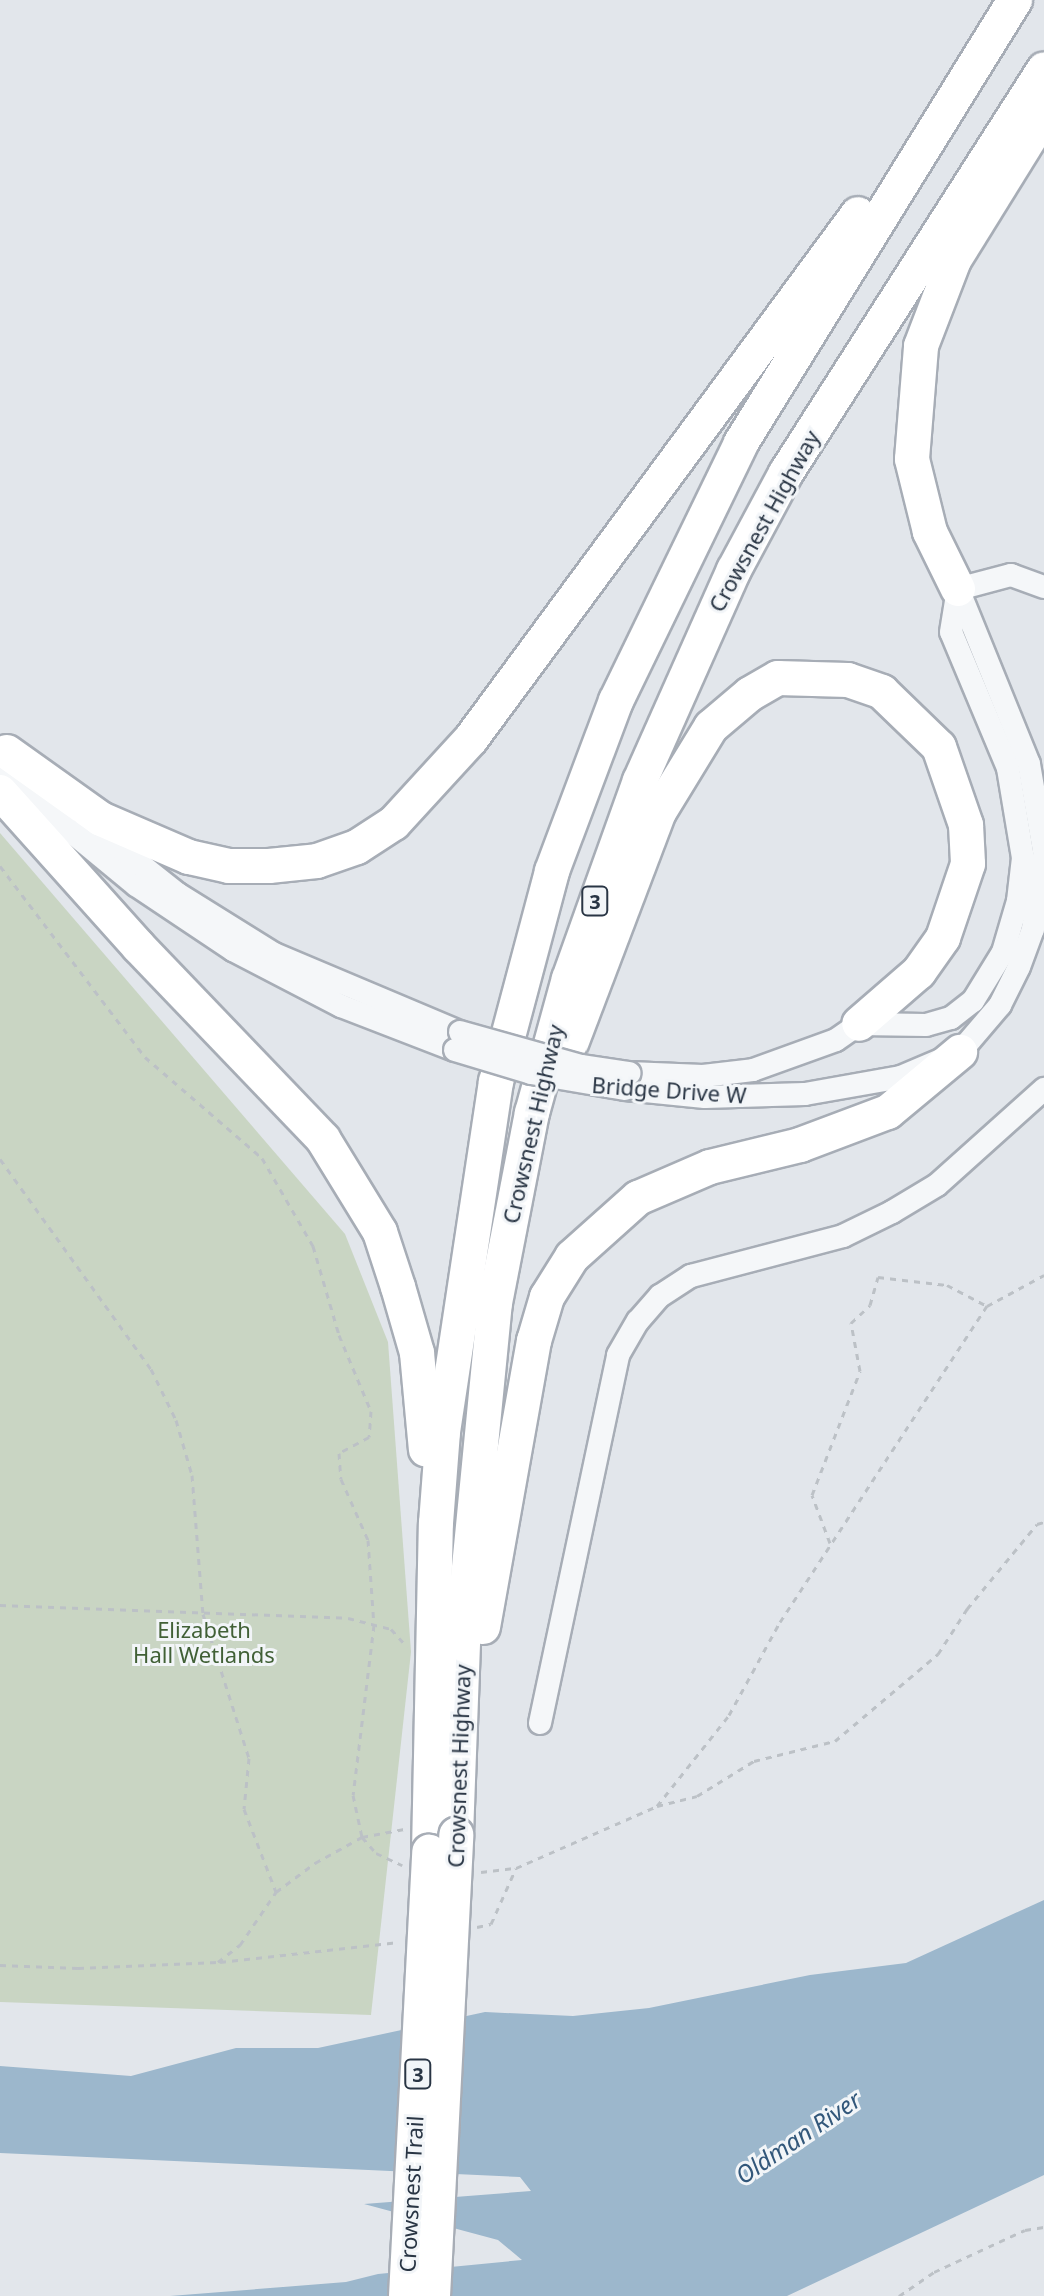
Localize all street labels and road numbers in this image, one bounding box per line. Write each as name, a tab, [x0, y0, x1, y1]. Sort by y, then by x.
street label: Crowsnest Highway	[703, 426, 825, 616]
road number: 3	[581, 885, 609, 917]
street label: Crowsnest Highway	[497, 1022, 569, 1226]
street label: Bridge Drive W	[591, 1071, 747, 1109]
street label: Crowsnest Highway	[442, 1664, 476, 1868]
road number: 3	[404, 2058, 432, 2090]
street label: Crowsnest Trail	[394, 2115, 428, 2273]

